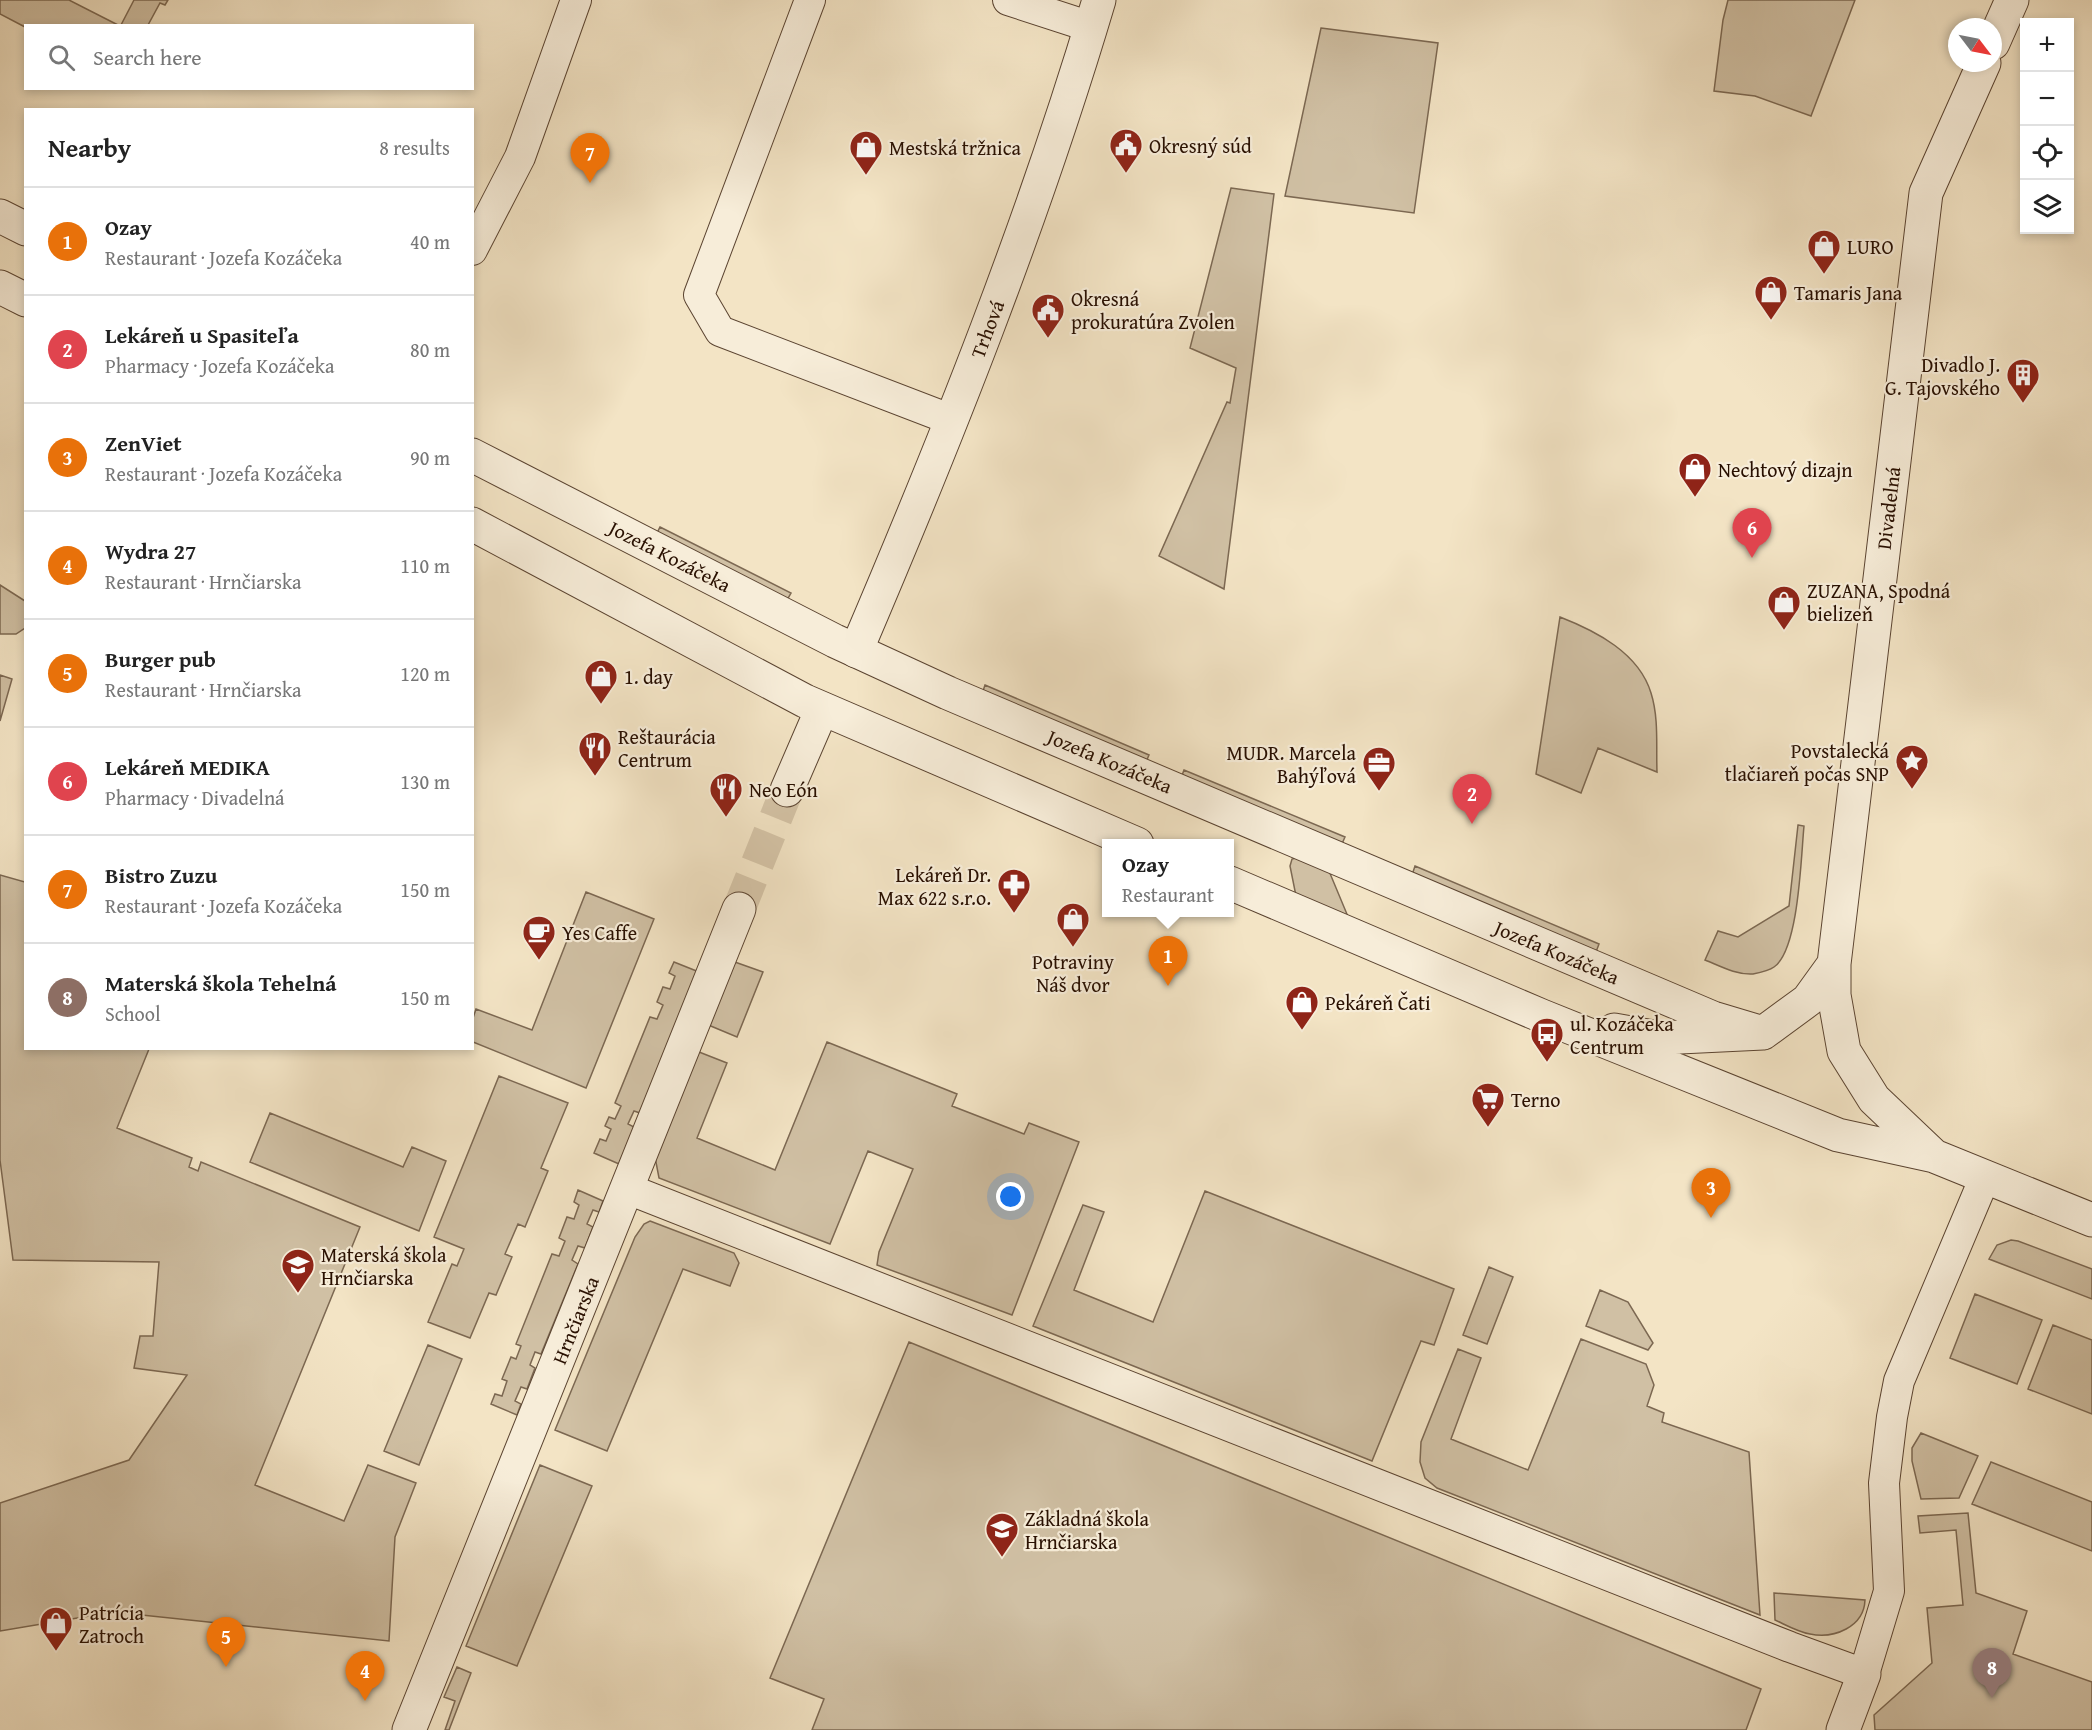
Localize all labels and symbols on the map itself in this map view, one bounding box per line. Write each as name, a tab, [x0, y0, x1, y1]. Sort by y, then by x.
north arrow	[1948, 18, 2002, 72]
public building icon: Okresný súd	[1108, 127, 1144, 174]
shop icon: Mestská tržnica	[848, 129, 884, 176]
place label: Okresný súd	[1149, 131, 1252, 160]
place label: Mestská tržnica	[889, 133, 1022, 162]
pin: 7	[570, 134, 610, 183]
shop icon: LURO	[1806, 228, 1842, 275]
place label: LURO	[1847, 232, 1894, 261]
shop icon: Tamaris Jana	[1753, 274, 1789, 321]
place label: Tamaris Jana	[1794, 278, 1903, 307]
place label: Okresná prokuratúra Zvolen	[1071, 284, 1235, 336]
public building icon: Okresná prokuratúra Zvolen	[1030, 292, 1066, 339]
street label: Trhová	[963, 295, 1011, 362]
place label: Divadlo J. G. Tajovského	[1885, 350, 2000, 402]
building icon: Divadlo J. G. Tajovského	[2005, 357, 2041, 404]
shop icon: Nechtový dizajn	[1677, 451, 1713, 498]
place label: Nechtový dizajn	[1718, 455, 1853, 484]
street label: Divadelná	[1869, 464, 1908, 551]
pin: 6	[1732, 508, 1772, 558]
street label: Jozefa Kozáčeka	[601, 512, 736, 599]
place label: ZUZANA, Spodná bielizeň	[1807, 576, 1951, 628]
shop icon: ZUZANA, Spodná bielizeň	[1766, 584, 1802, 631]
shop icon: 1. day	[583, 658, 619, 705]
place label: 1. day	[624, 662, 673, 691]
street label: Jozefa Kozáčeka	[1040, 720, 1177, 801]
place label: Reštaurácia Centrum	[618, 722, 716, 774]
restaurant icon: Reštaurácia Centrum	[577, 730, 613, 777]
place label: Povstalecká tlačiareň počas SNP	[1725, 736, 1890, 788]
place label: MUDR. Marcela Bahýľová	[1226, 738, 1357, 790]
place icon: Povstalecká tlačiareň počas SNP	[1894, 743, 1930, 790]
office icon: MUDR. Marcela Bahýľová	[1361, 745, 1397, 792]
restaurant icon: Neo Eón	[708, 771, 744, 818]
pin: 2	[1452, 774, 1492, 824]
place label: Neo Eón	[749, 775, 818, 804]
place label: Lekáreň Dr. Max 622 s.r.o.	[878, 860, 991, 912]
pharmacy icon: Lekáreň Dr. Max 622 s.r.o.	[996, 867, 1032, 914]
shop icon: Potraviny Náš dvor	[1055, 901, 1091, 948]
street label: Jozefa Kozáčeka	[1487, 911, 1624, 992]
cafe icon: Yes Caffe	[521, 914, 557, 961]
place label: Yes Caffe	[562, 918, 637, 947]
pin: 1	[1148, 936, 1188, 986]
place label: Potraviny Náš dvor	[1032, 947, 1114, 999]
shop icon: Pekáreň Čati	[1284, 984, 1320, 1031]
place label: Pekáreň Čati	[1325, 988, 1431, 1017]
place label: ul. Kozáčeka Centrum	[1570, 1009, 1674, 1061]
bus stop icon: ul. Kozáčeka Centrum	[1529, 1016, 1565, 1063]
supermarket icon: Terno	[1470, 1081, 1506, 1128]
place label: Terno	[1511, 1085, 1561, 1114]
pin: 3	[1692, 1168, 1730, 1218]
your location	[996, 1182, 1025, 1211]
place label: Materská škola Hrnčiarska	[321, 1240, 447, 1292]
school or university icon: Materská škola Hrnčiarska	[280, 1247, 316, 1294]
street label: Hrnčiarska	[544, 1271, 606, 1368]
place label: Základná škola Hrnčiarska	[1025, 1504, 1150, 1556]
school or university icon: Základná škola Hrnčiarska	[984, 1511, 1020, 1558]
place label: Patrícia Zatroch	[79, 1598, 145, 1650]
shop icon: Patrícia Zatroch	[38, 1605, 74, 1652]
pin: 5	[206, 1618, 246, 1667]
pin: 8	[1972, 1648, 2012, 1698]
pin: 4	[346, 1652, 385, 1701]

